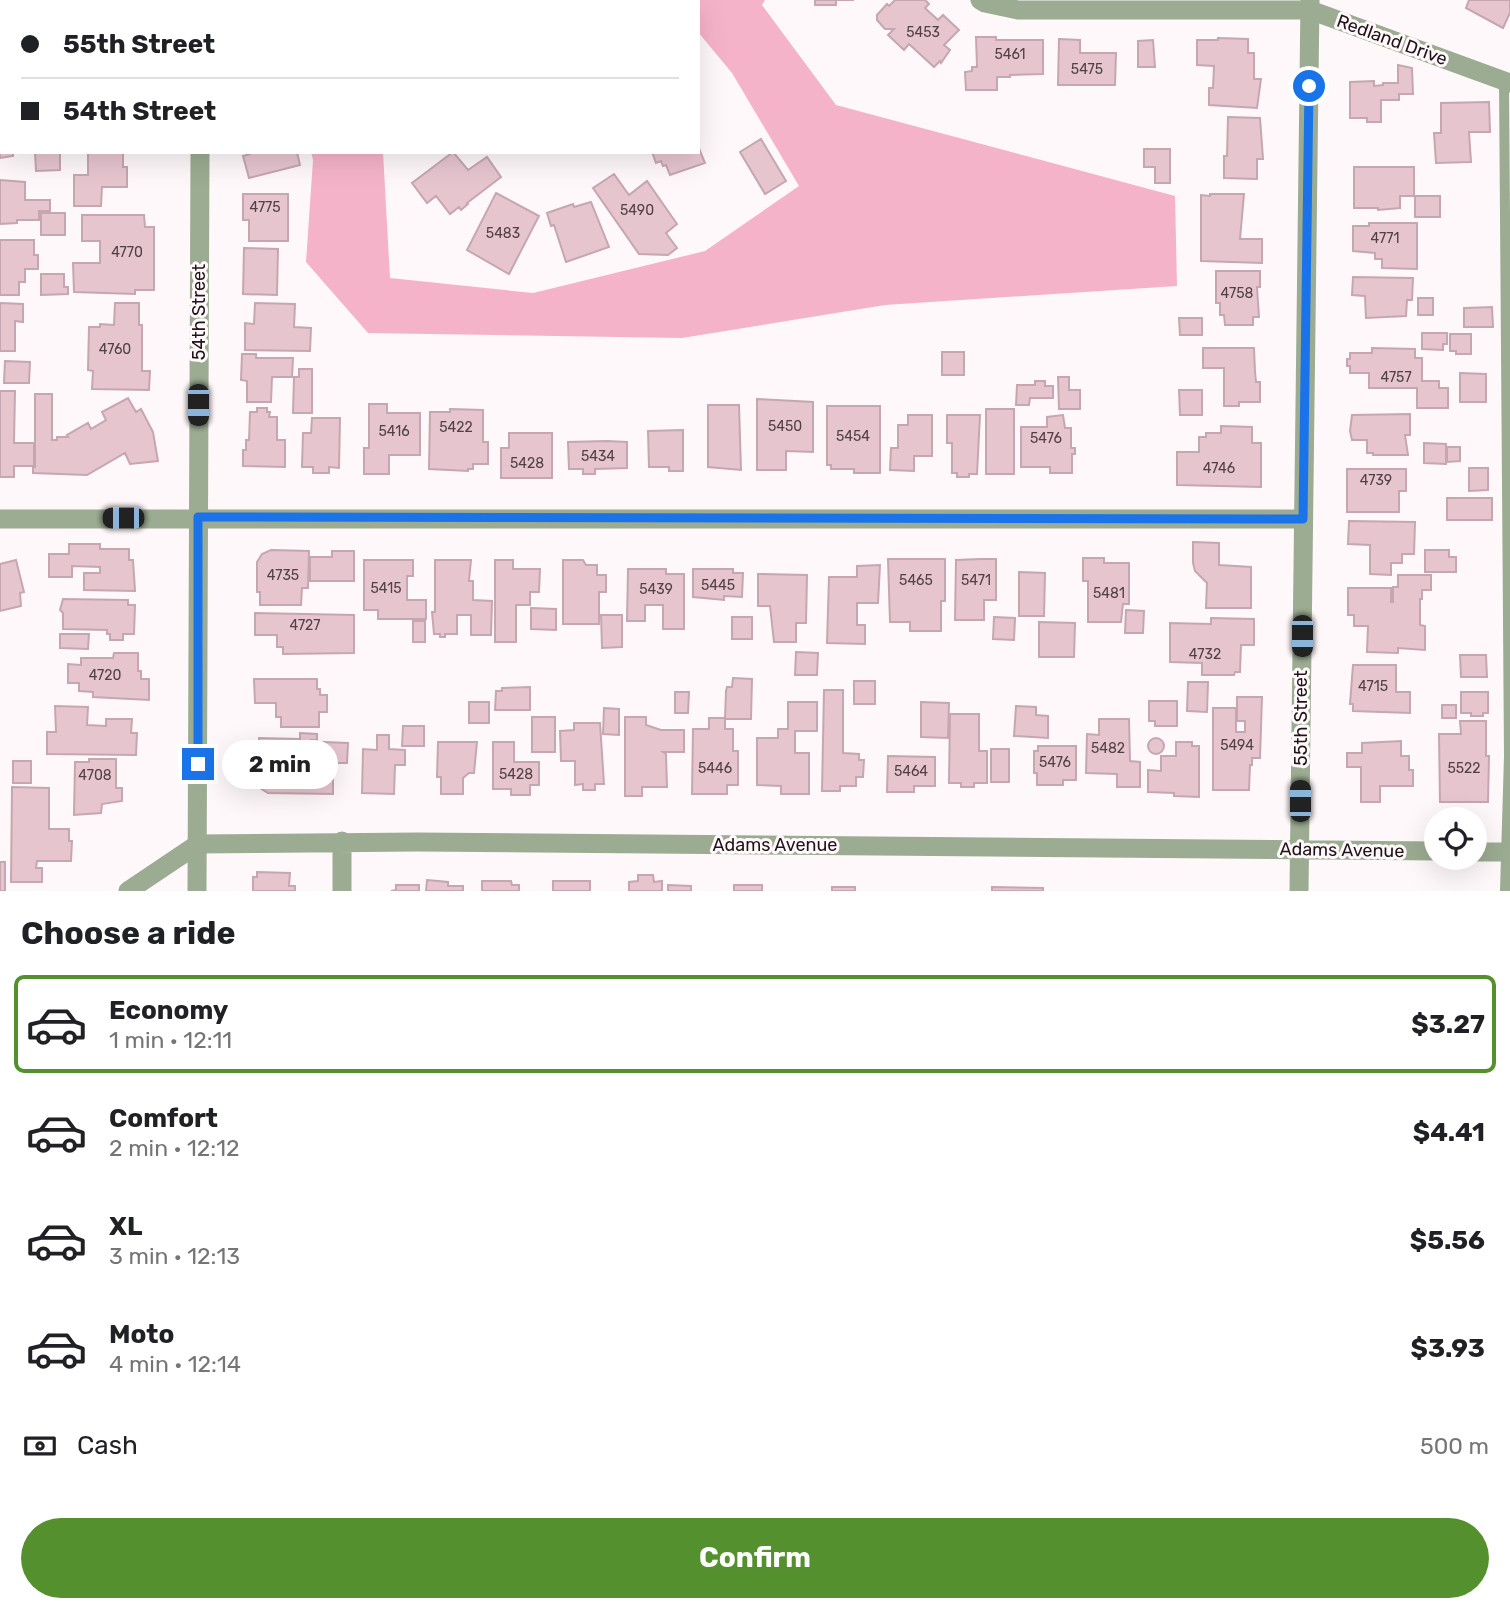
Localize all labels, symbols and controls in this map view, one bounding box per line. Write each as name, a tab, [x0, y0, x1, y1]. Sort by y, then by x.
street label: Redland Drive	[1334, 10, 1450, 70]
house number: 5453	[906, 24, 940, 41]
text: 55th Street	[63, 29, 215, 60]
house number: 5461	[994, 46, 1026, 63]
house number: 5475	[1071, 61, 1103, 78]
route start	[1293, 70, 1325, 102]
text: 54th Street	[63, 96, 216, 127]
house number: 4775	[249, 199, 281, 216]
house number: 5490	[620, 202, 654, 219]
house number: 5483	[486, 225, 520, 242]
house number: 4771	[1371, 230, 1399, 247]
house number: 4770	[111, 244, 143, 261]
street label: 54th Street	[188, 264, 210, 360]
house number: 4758	[1221, 285, 1254, 302]
house number: 4760	[99, 341, 131, 358]
house number: 4757	[1380, 369, 1412, 386]
car	[188, 384, 209, 426]
house number: 5450	[768, 418, 802, 435]
house number: 5422	[439, 419, 473, 436]
house number: 5416	[378, 423, 410, 440]
house number: 5454	[836, 428, 870, 445]
house number: 5476	[1030, 430, 1062, 447]
house number: 5434	[581, 448, 615, 465]
house number: 5428	[510, 455, 544, 472]
house number: 4746	[1203, 460, 1235, 477]
house number: 4739	[1360, 472, 1392, 489]
car	[103, 508, 145, 529]
house number: 4735	[267, 567, 299, 584]
house number: 5465	[899, 572, 933, 589]
house number: 5471	[961, 572, 991, 589]
house number: 5445	[701, 577, 735, 594]
house number: 5415	[370, 580, 402, 597]
house number: 5439	[639, 581, 673, 598]
house number: 5481	[1093, 585, 1125, 602]
car	[1292, 615, 1313, 657]
house number: 4727	[289, 617, 321, 634]
house number: 4732	[1189, 646, 1221, 663]
house number: 4720	[89, 667, 121, 684]
street label: 55th Street	[1290, 670, 1312, 766]
house number: 4715	[1358, 678, 1388, 695]
house number: 5494	[1220, 737, 1254, 754]
callout: 2 min	[222, 740, 338, 788]
house number: 5482	[1091, 740, 1125, 757]
route end	[182, 748, 214, 780]
text: 2 min	[249, 750, 311, 778]
house number: 5476	[1039, 754, 1071, 771]
house number: 5446	[698, 760, 732, 777]
house number: 5522	[1447, 760, 1481, 777]
house number: 5464	[894, 763, 928, 780]
house number: 5428	[499, 766, 533, 783]
house number: 4708	[78, 767, 112, 784]
car	[1290, 780, 1311, 822]
map controls	[1424, 807, 1487, 870]
button: locate	[1424, 807, 1487, 870]
street label: Adams Avenue	[713, 834, 837, 856]
street label: Adams Avenue	[1279, 838, 1405, 862]
text: Choose a ride	[21, 914, 235, 952]
icon: car	[25, 993, 88, 1056]
text: Economy	[109, 995, 228, 1026]
text: $3.27	[1411, 1009, 1485, 1040]
text: 1 min · 12:11	[109, 1026, 232, 1054]
icon: car	[25, 1101, 88, 1164]
text: Comfort	[109, 1103, 218, 1134]
text: $4.41	[1413, 1117, 1485, 1148]
text: 2 min · 12:12	[109, 1134, 240, 1162]
icon: car	[25, 1209, 88, 1272]
text: XL	[109, 1211, 142, 1242]
text: $5.56	[1410, 1225, 1485, 1256]
text: 3 min · 12:13	[109, 1242, 240, 1270]
icon: car	[25, 1317, 88, 1380]
text: Moto	[109, 1319, 174, 1350]
text: $3.93	[1411, 1333, 1485, 1364]
text: 4 min · 12:14	[109, 1350, 241, 1378]
icon: cash	[21, 1427, 59, 1465]
text: Cash	[77, 1430, 138, 1461]
text: 500 m	[1420, 1432, 1489, 1460]
button: Confirm	[21, 1518, 1489, 1598]

